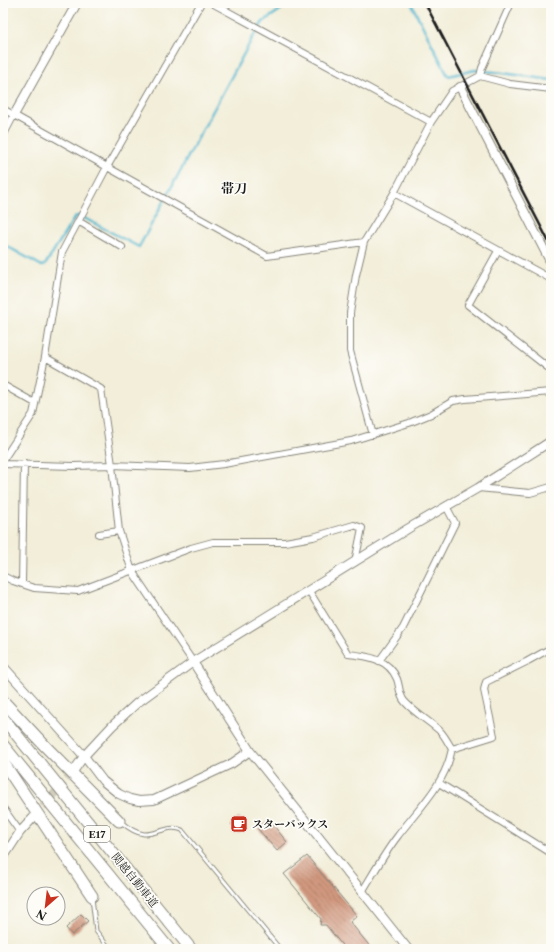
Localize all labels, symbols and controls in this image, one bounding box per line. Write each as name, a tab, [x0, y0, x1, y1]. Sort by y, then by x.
district label: 帯刀	[221, 180, 247, 196]
cafe icon: スターバックス	[229, 814, 249, 834]
place label: スターバックス	[252, 817, 328, 831]
road number: E17	[84, 826, 110, 842]
street label: 関越自動車道	[109, 850, 161, 910]
north arrow	[26, 886, 66, 926]
text: N	[33, 906, 49, 923]

